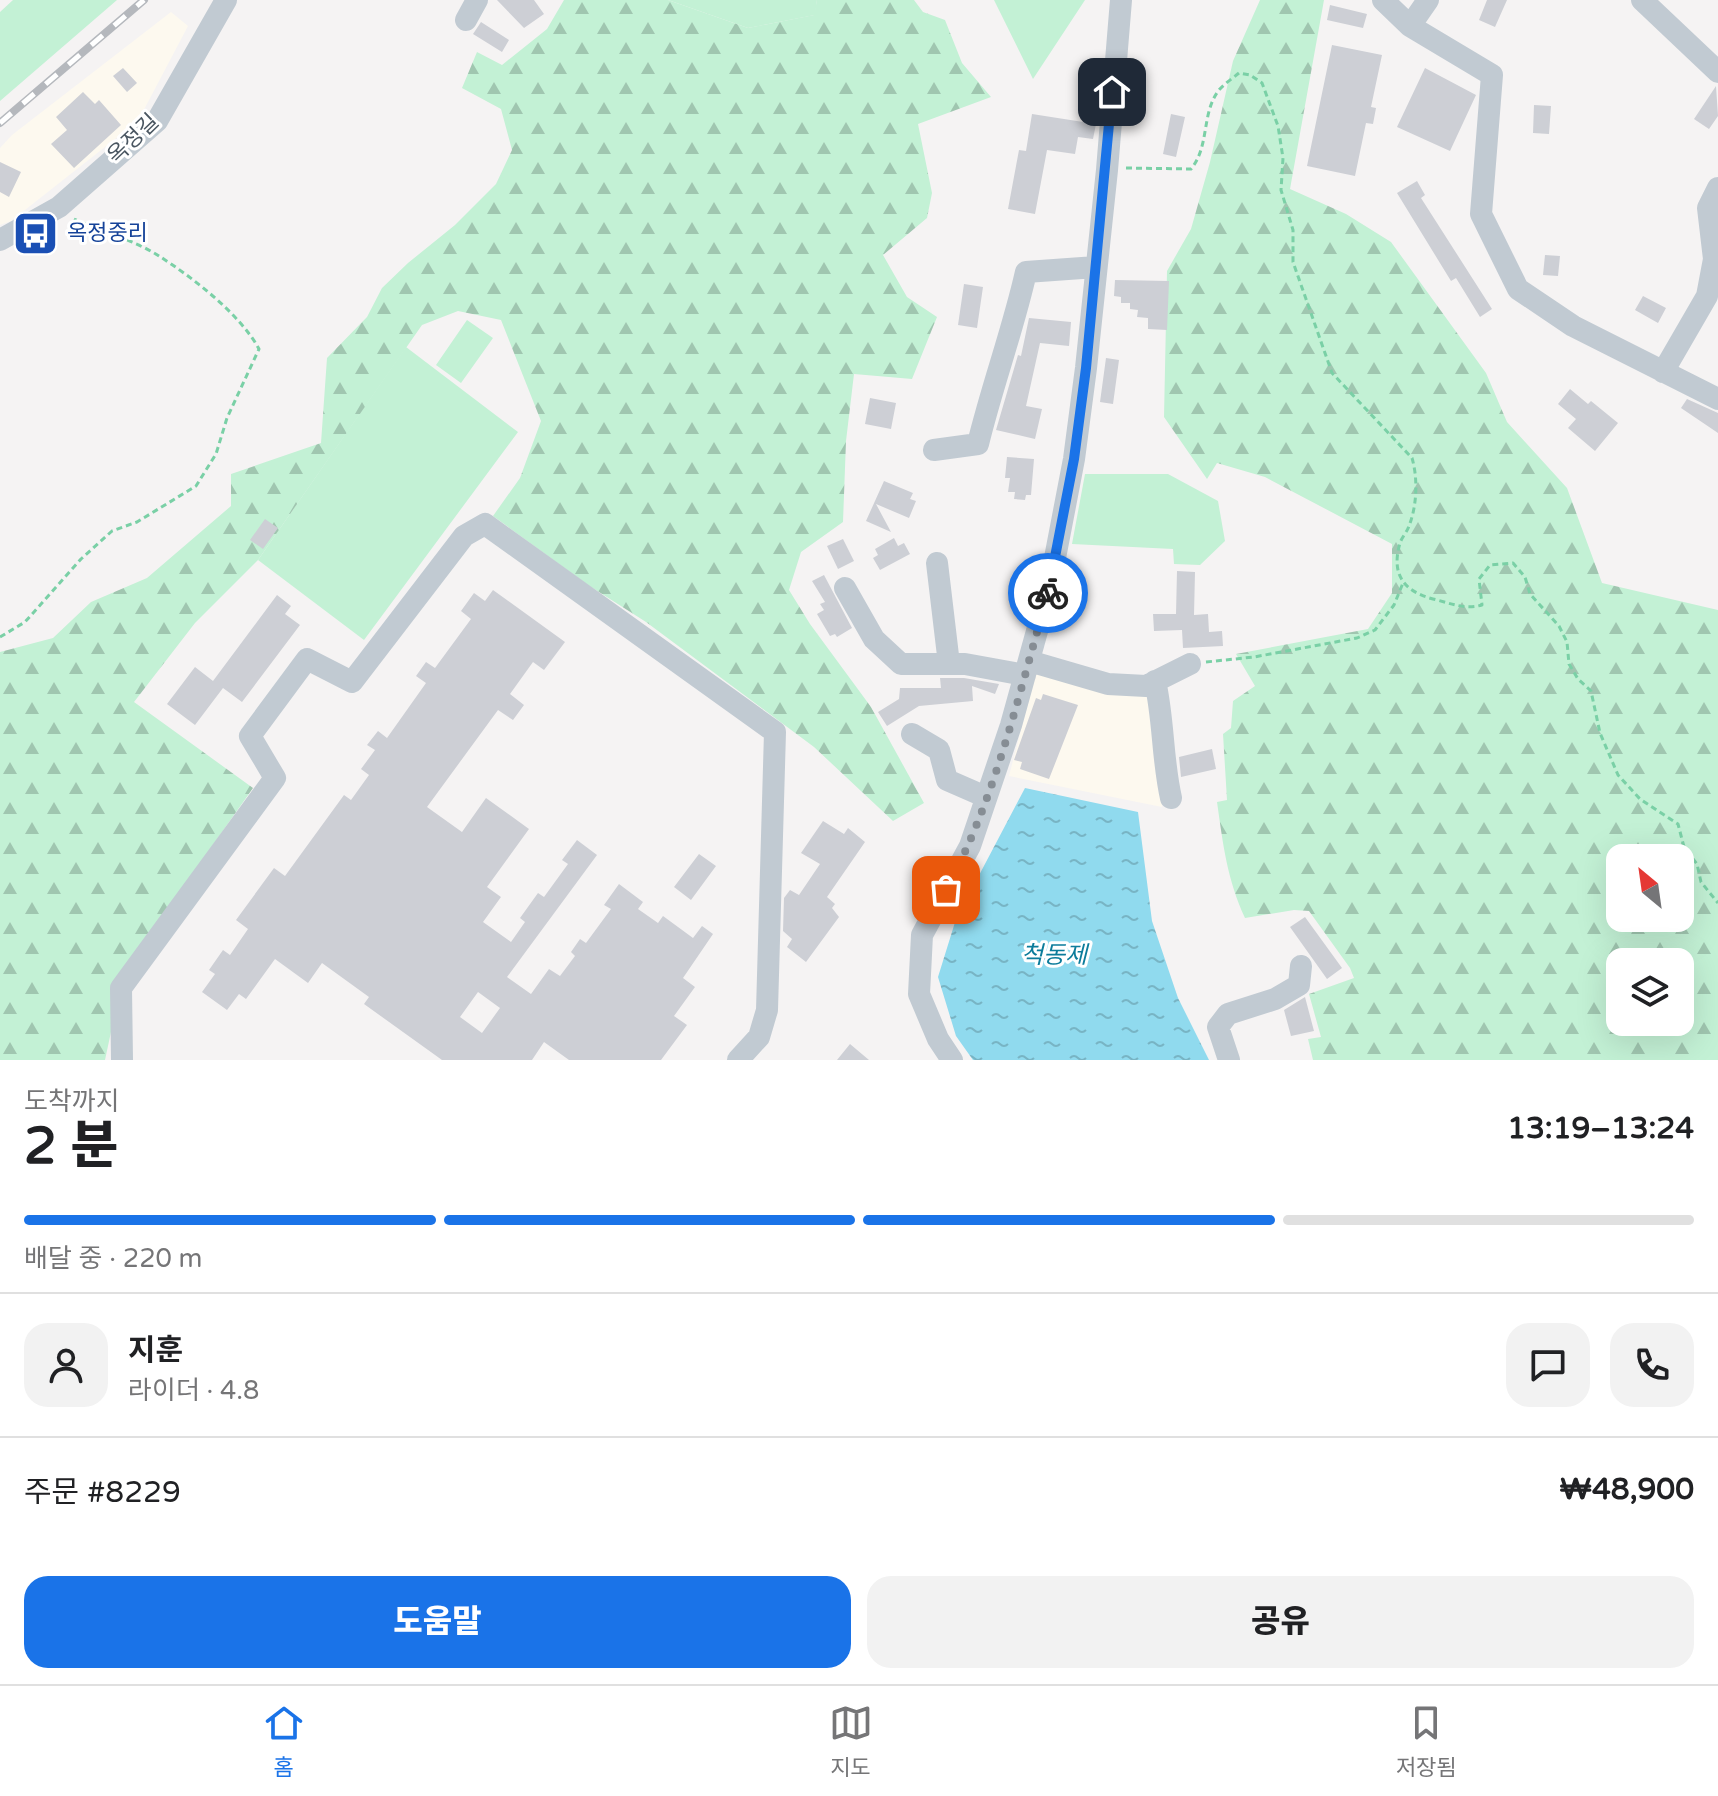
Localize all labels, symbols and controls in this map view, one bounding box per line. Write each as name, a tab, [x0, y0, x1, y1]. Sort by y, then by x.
pin	[1078, 58, 1146, 126]
icon: home	[1090, 70, 1134, 114]
street label: 옥정길	[102, 109, 164, 169]
bus stop icon: 옥정중리	[12, 209, 60, 257]
place label: 옥정중리	[67, 220, 148, 246]
courier	[1008, 553, 1088, 633]
icon: bike	[1026, 571, 1070, 615]
north arrow	[1606, 844, 1694, 932]
map controls	[1606, 844, 1694, 1036]
pin	[912, 856, 980, 924]
icon: bag	[924, 868, 968, 912]
water label: 척동제	[1021, 941, 1090, 970]
button: layers	[1606, 948, 1694, 1036]
text: 도착까지	[24, 1086, 120, 1117]
text: 13:19–13:24	[1507, 1110, 1694, 1147]
text: 2 분	[24, 1115, 118, 1178]
text: 배달 중 · 220 m	[24, 1243, 202, 1274]
button: person	[24, 1323, 108, 1407]
button: chat	[1506, 1323, 1590, 1407]
button: phone	[1610, 1323, 1694, 1407]
text: 지훈	[128, 1332, 183, 1369]
text: 라이더 · 4.8	[128, 1375, 259, 1406]
text: ₩48,900	[1560, 1471, 1694, 1508]
text: 주문 #8229	[24, 1474, 181, 1511]
button: 도움말	[24, 1576, 851, 1668]
button: 공유	[867, 1576, 1694, 1668]
tab: 홈	[262, 1701, 306, 1781]
tab: 지도	[829, 1701, 873, 1781]
tab: 저장됨	[1396, 1701, 1456, 1781]

